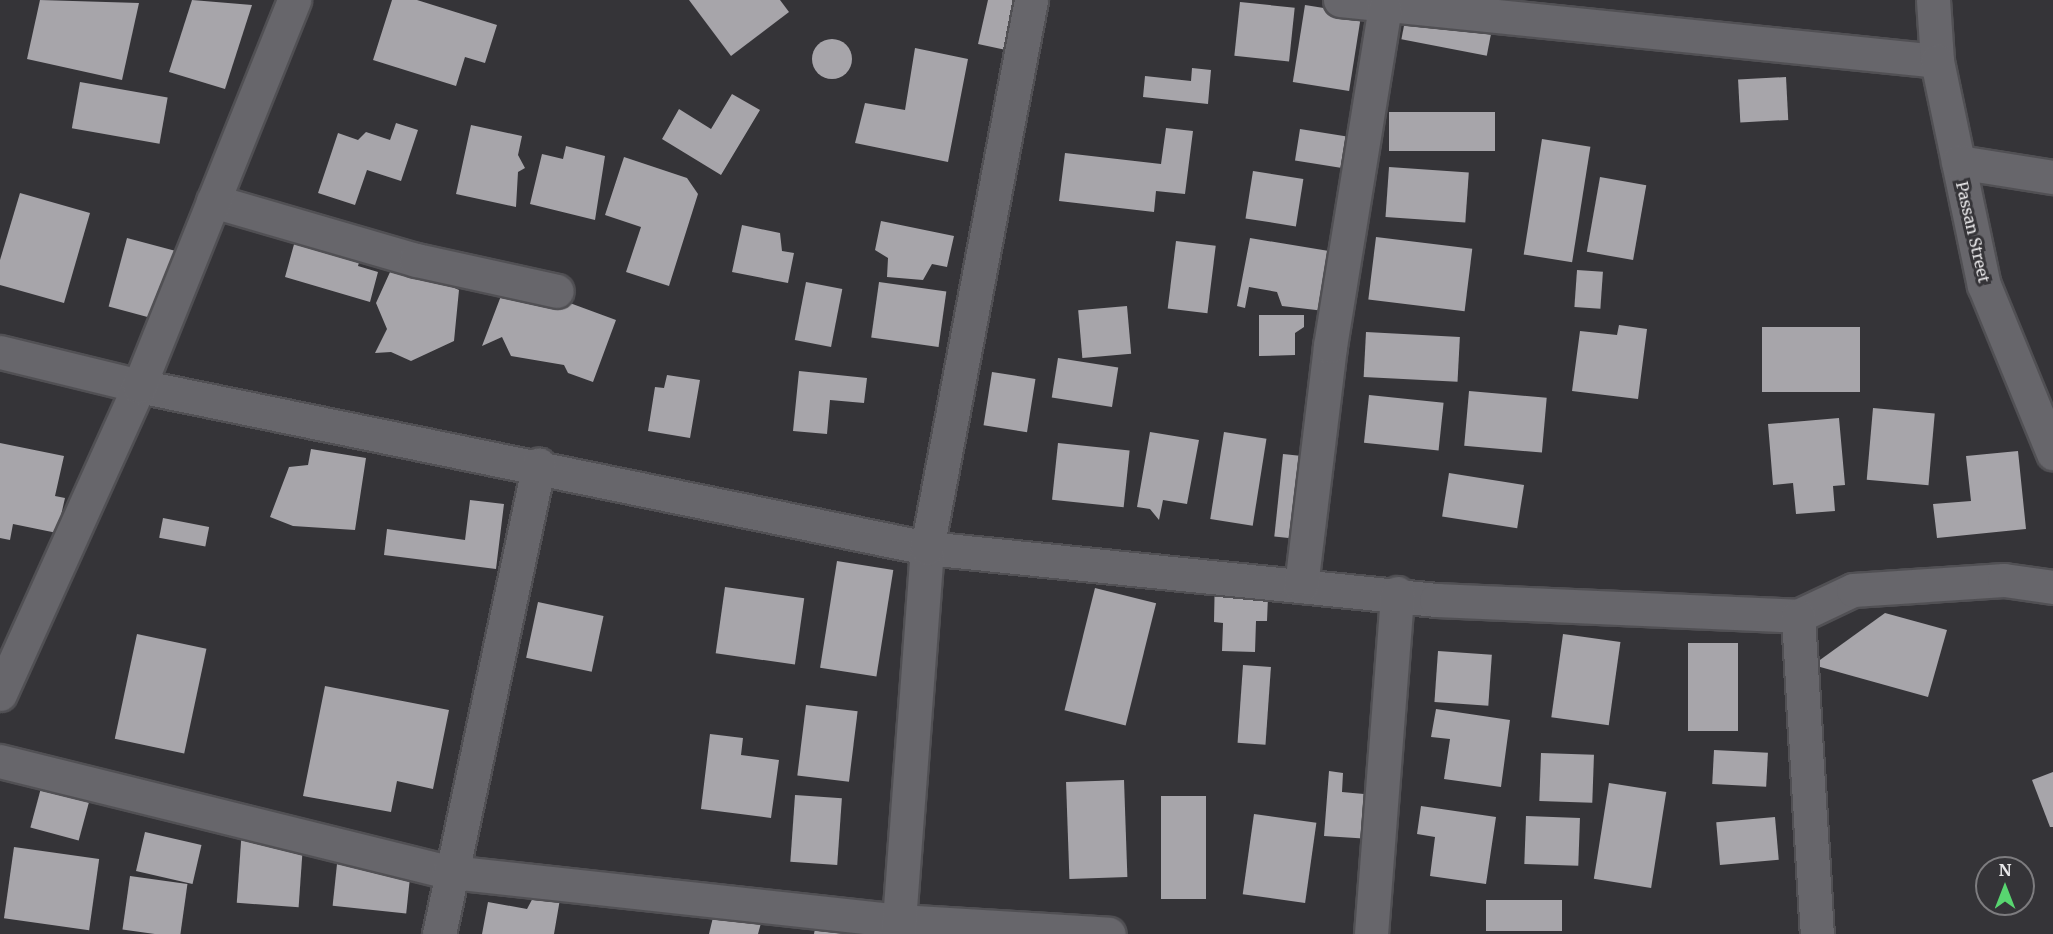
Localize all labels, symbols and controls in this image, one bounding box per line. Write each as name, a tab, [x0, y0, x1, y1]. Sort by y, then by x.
street label: Passan Street	[1952, 179, 1994, 285]
north arrow	[1975, 856, 2035, 916]
text: N	[1999, 860, 2011, 880]

